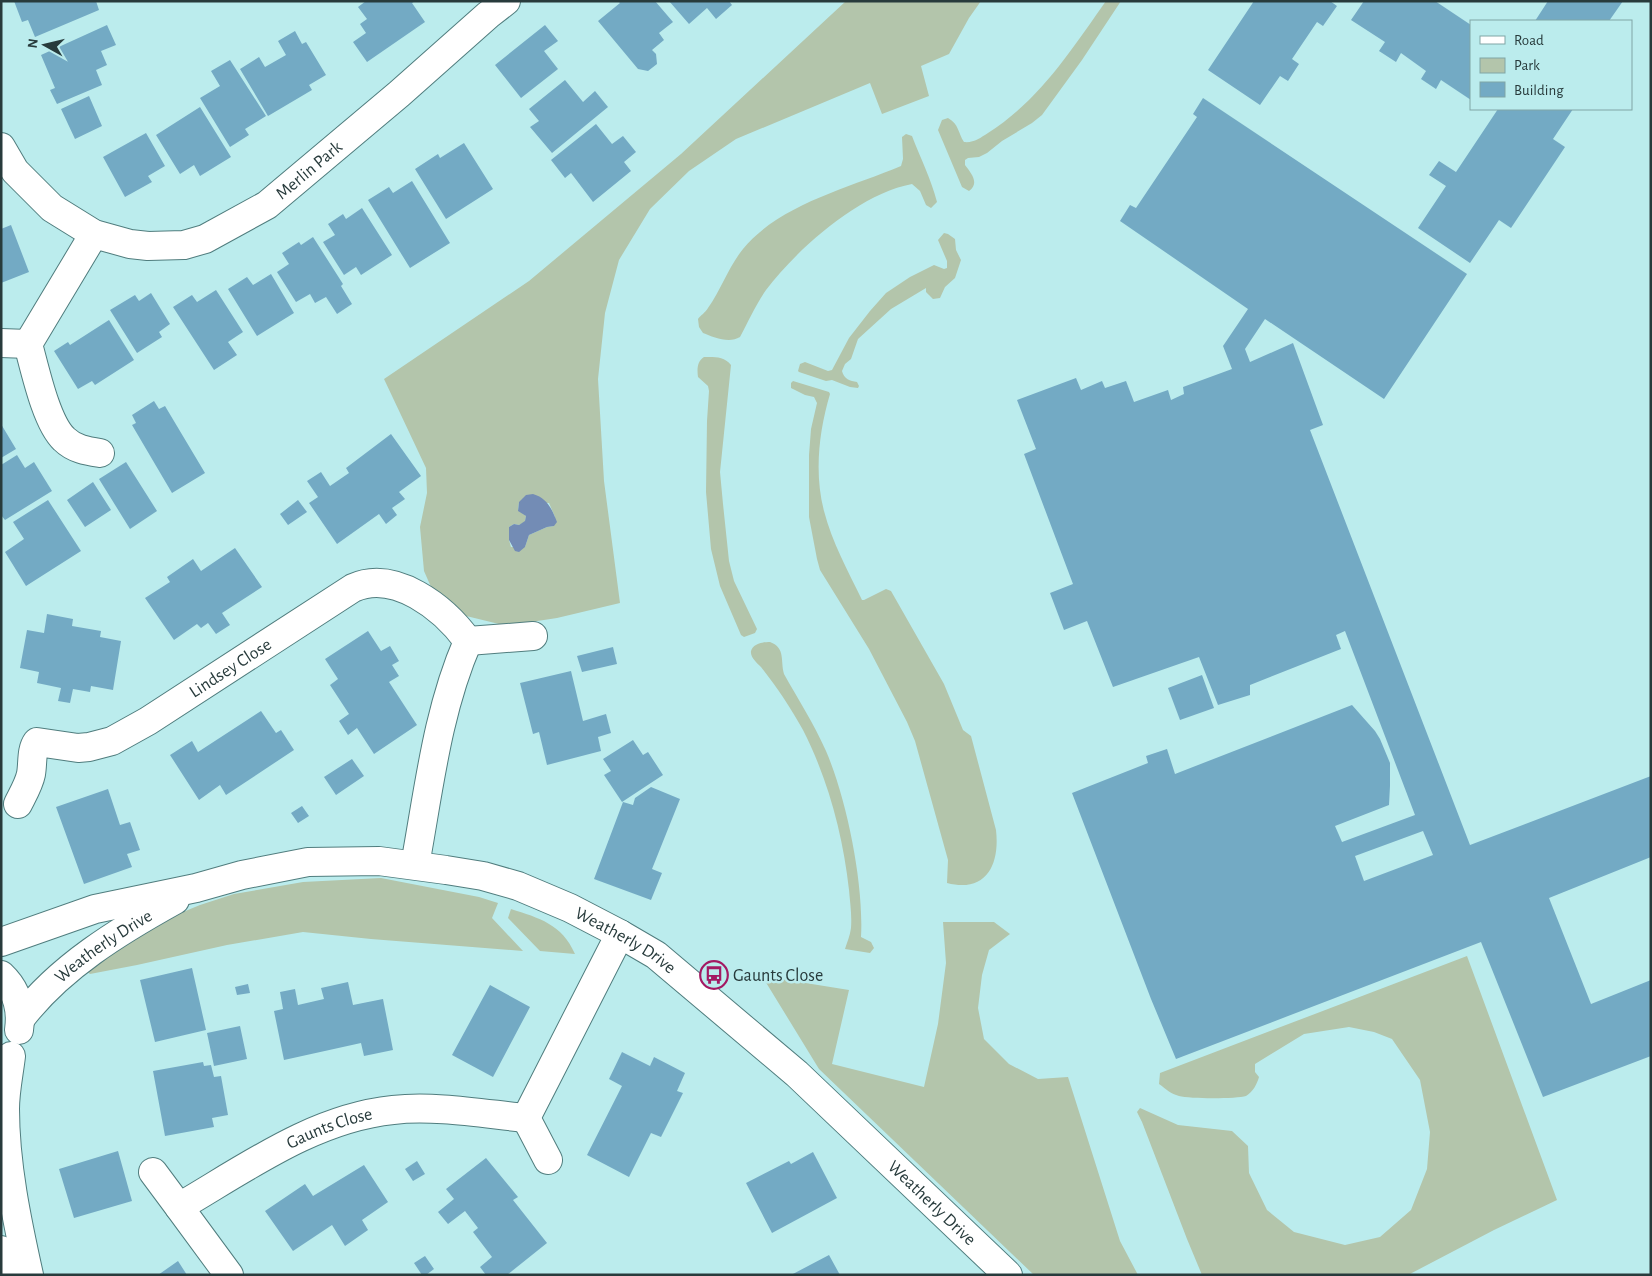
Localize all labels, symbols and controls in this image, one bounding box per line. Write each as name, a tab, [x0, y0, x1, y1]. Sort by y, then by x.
north arrow	[20, 20, 70, 70]
legend	[1470, 20, 1632, 110]
text: Road	[1514, 33, 1544, 48]
text: N	[26, 38, 41, 49]
text: Park	[1514, 58, 1540, 73]
text: Building	[1514, 83, 1564, 98]
street label: Merlin Park	[273, 138, 346, 203]
street label: Lindsey Close	[186, 635, 275, 702]
street label: Weatherly Drive	[572, 904, 679, 978]
street label: Weatherly Drive	[52, 907, 155, 987]
bus stop icon: Gaunts Close	[699, 960, 729, 990]
place label: Gaunts Close	[733, 967, 823, 985]
street label: Gaunts Close	[284, 1105, 374, 1153]
street label: Weatherly Drive	[884, 1158, 979, 1249]

